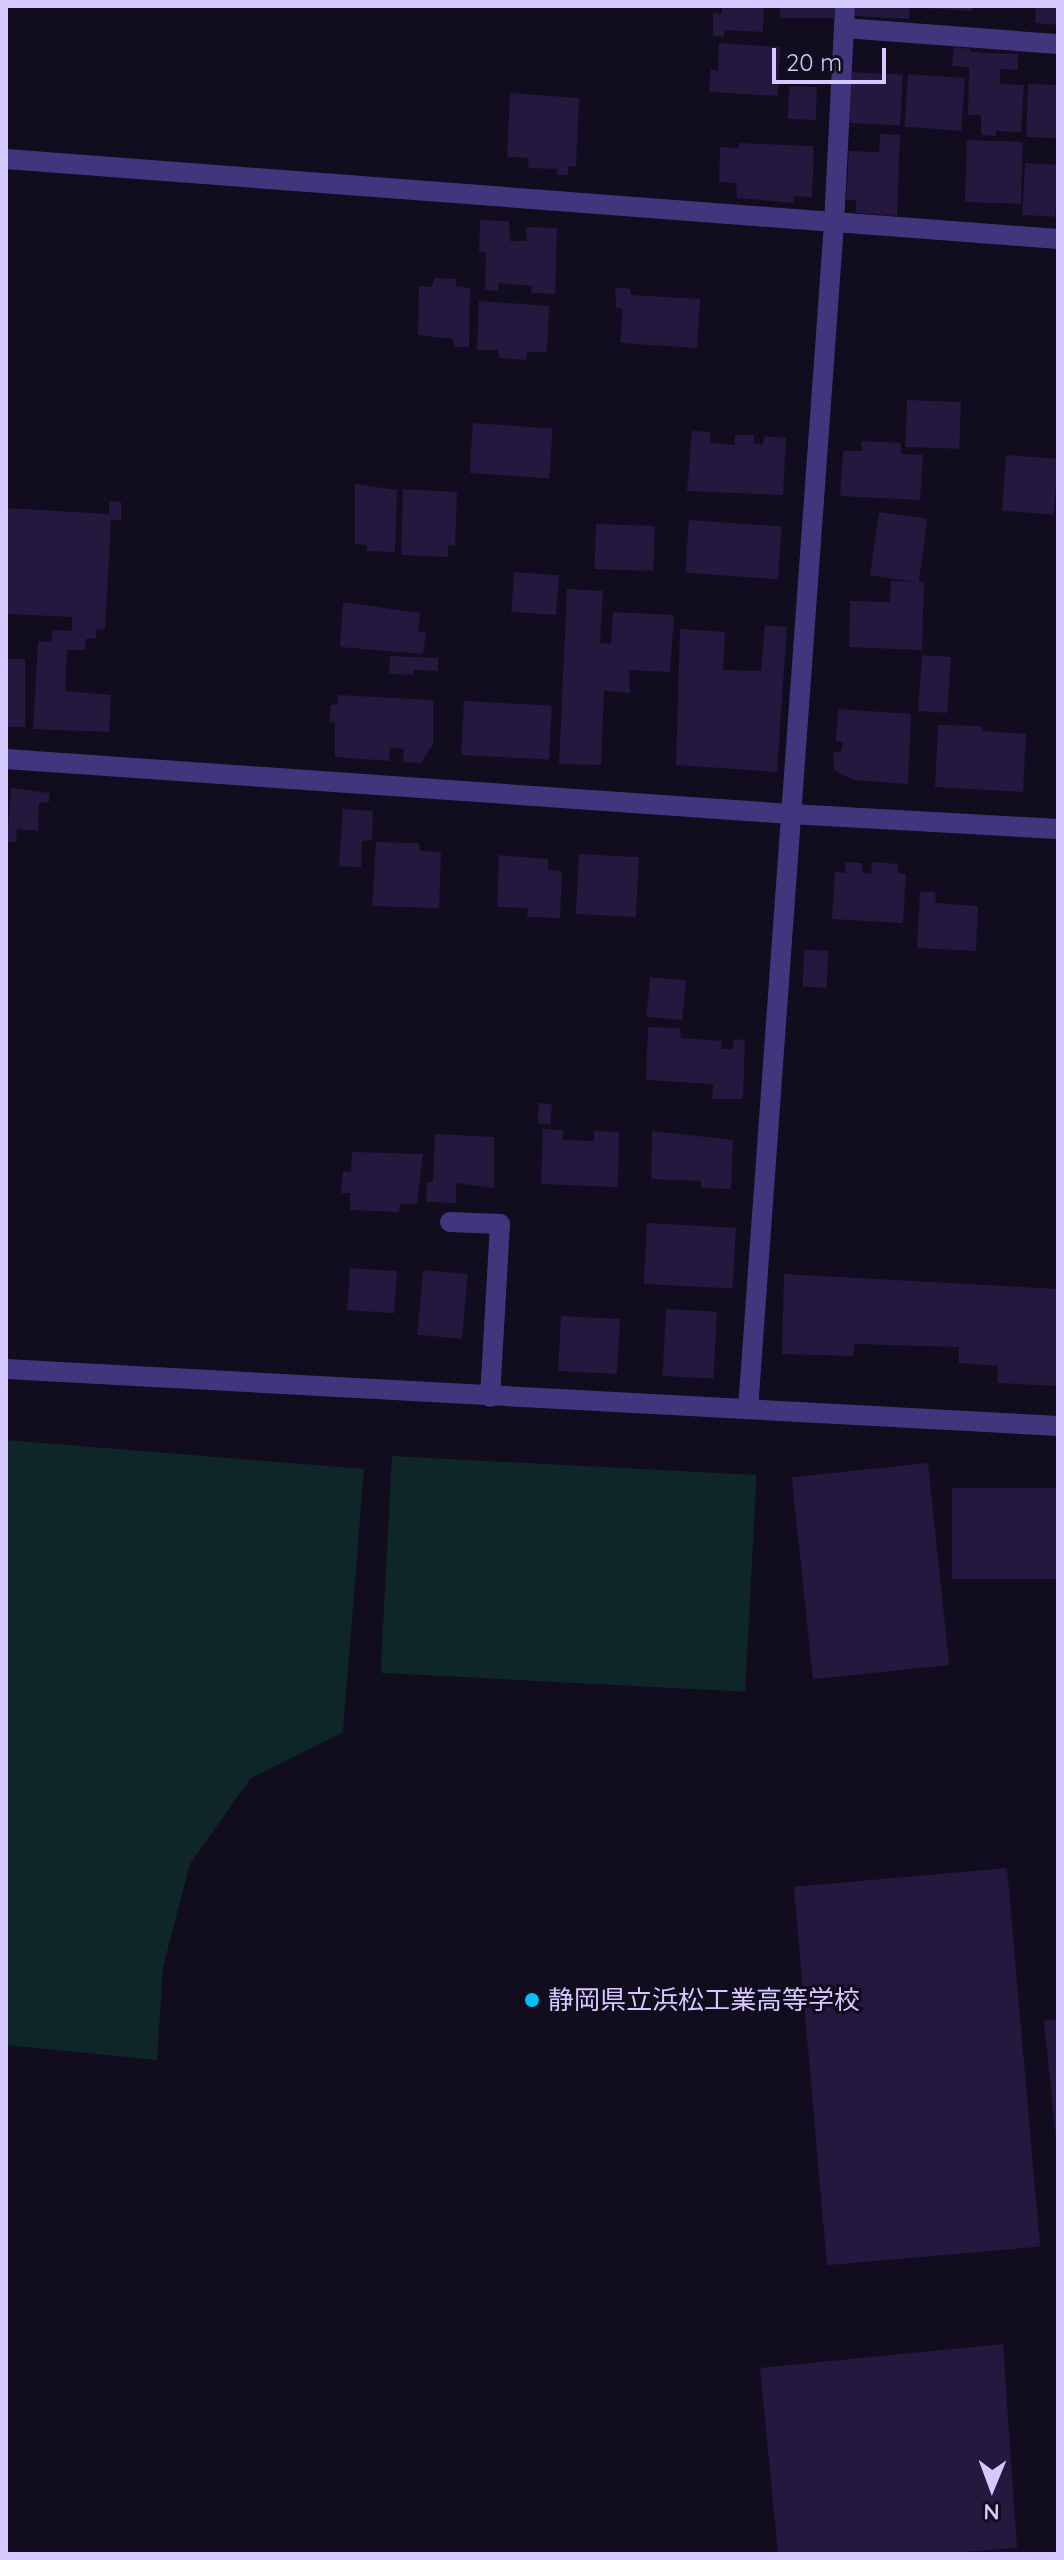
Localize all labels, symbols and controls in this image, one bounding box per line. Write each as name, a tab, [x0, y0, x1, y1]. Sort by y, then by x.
scale bar	[776, 32, 890, 82]
text: 20 m	[786, 47, 842, 77]
place label: 静岡県立浜松工業高等学校	[548, 1984, 860, 2016]
marker: 静岡県立浜松工業高等学校	[523, 1991, 541, 2009]
north arrow	[952, 2448, 1032, 2528]
text: N	[983, 2498, 1000, 2526]

